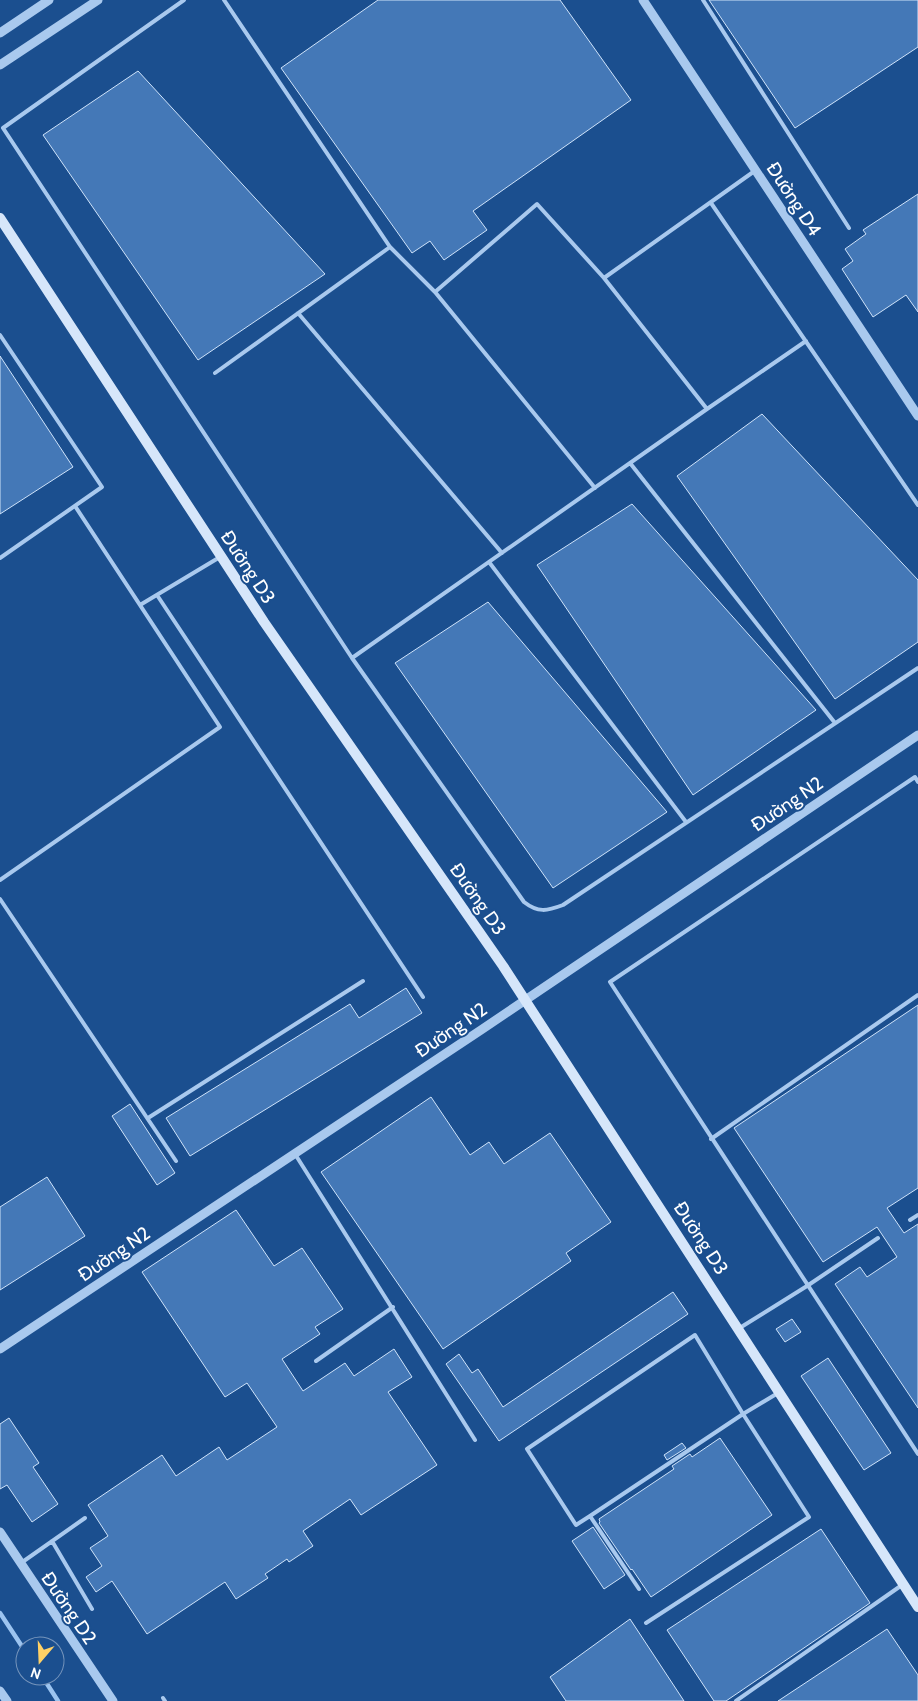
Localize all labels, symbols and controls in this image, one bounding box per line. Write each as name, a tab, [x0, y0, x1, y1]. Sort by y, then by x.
street label: Đường D4	[762, 158, 826, 240]
street label: Đường D3	[216, 526, 280, 608]
street label: Đường N2	[747, 772, 827, 836]
street label: Đường D3	[445, 859, 511, 939]
street label: Đường N2	[411, 998, 491, 1062]
street label: Đường D3	[669, 1197, 733, 1279]
street label: Đường N2	[74, 1222, 154, 1286]
street label: Đường D2	[36, 1567, 102, 1649]
north arrow	[15, 1636, 65, 1686]
text: N	[28, 1663, 43, 1683]

